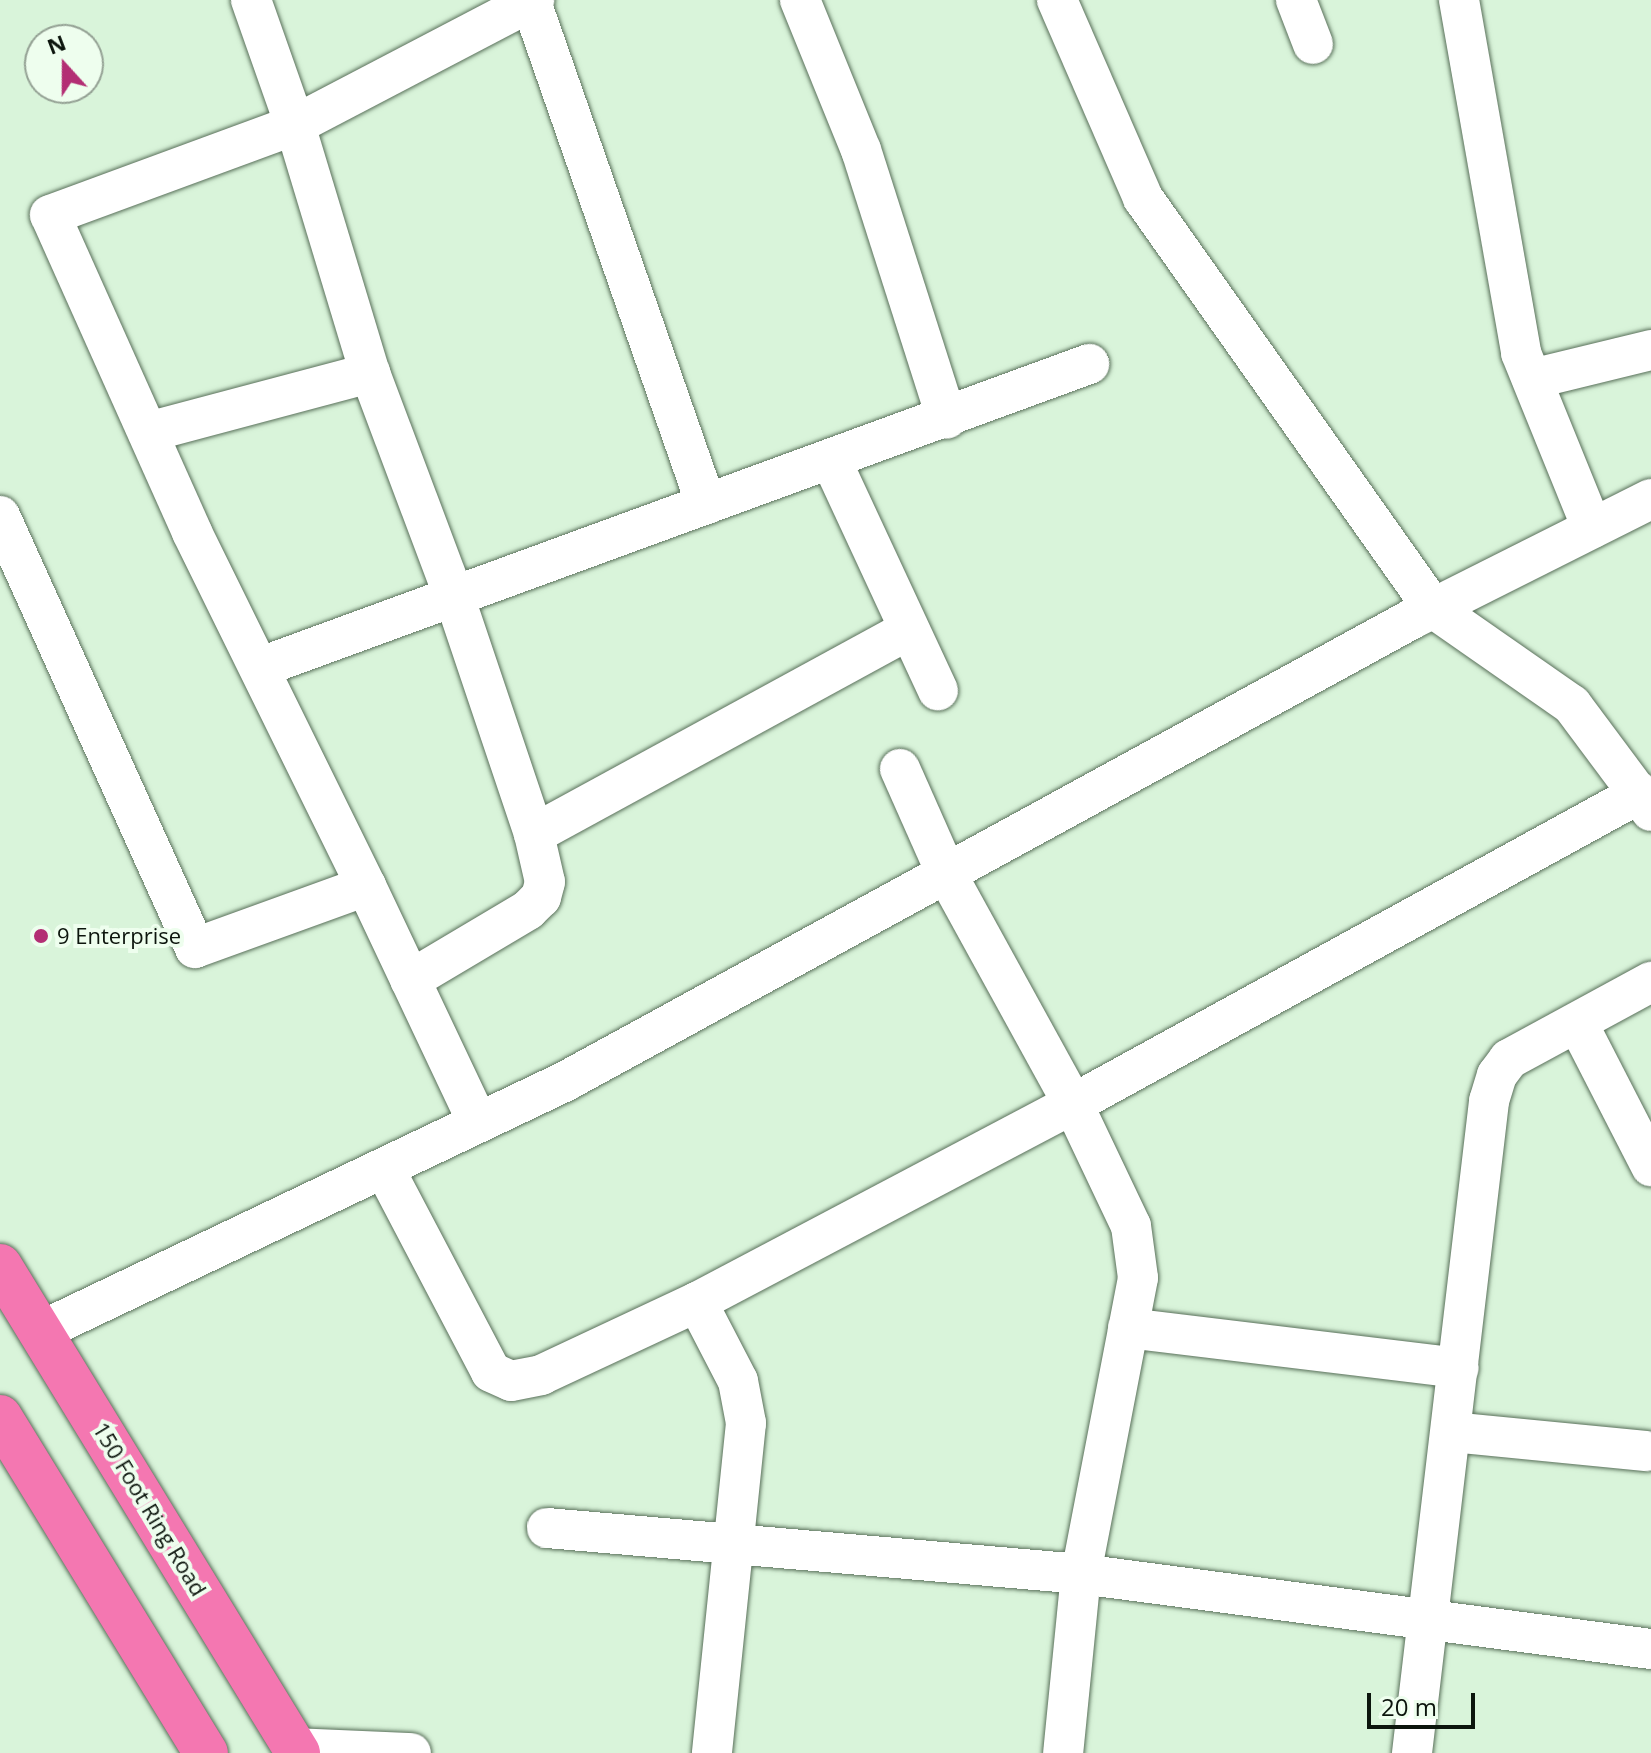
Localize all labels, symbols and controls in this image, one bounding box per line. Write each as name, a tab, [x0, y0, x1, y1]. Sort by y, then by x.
north arrow	[24, 24, 104, 104]
text: N	[42, 26, 70, 61]
place label: 9 Enterprise	[57, 923, 181, 949]
marker: 9 Enterprise	[32, 927, 50, 945]
street label: 150 Foot Ring Road	[88, 1418, 212, 1600]
scale bar	[1371, 1677, 1479, 1727]
text: 20 m	[1381, 1690, 1437, 1723]

